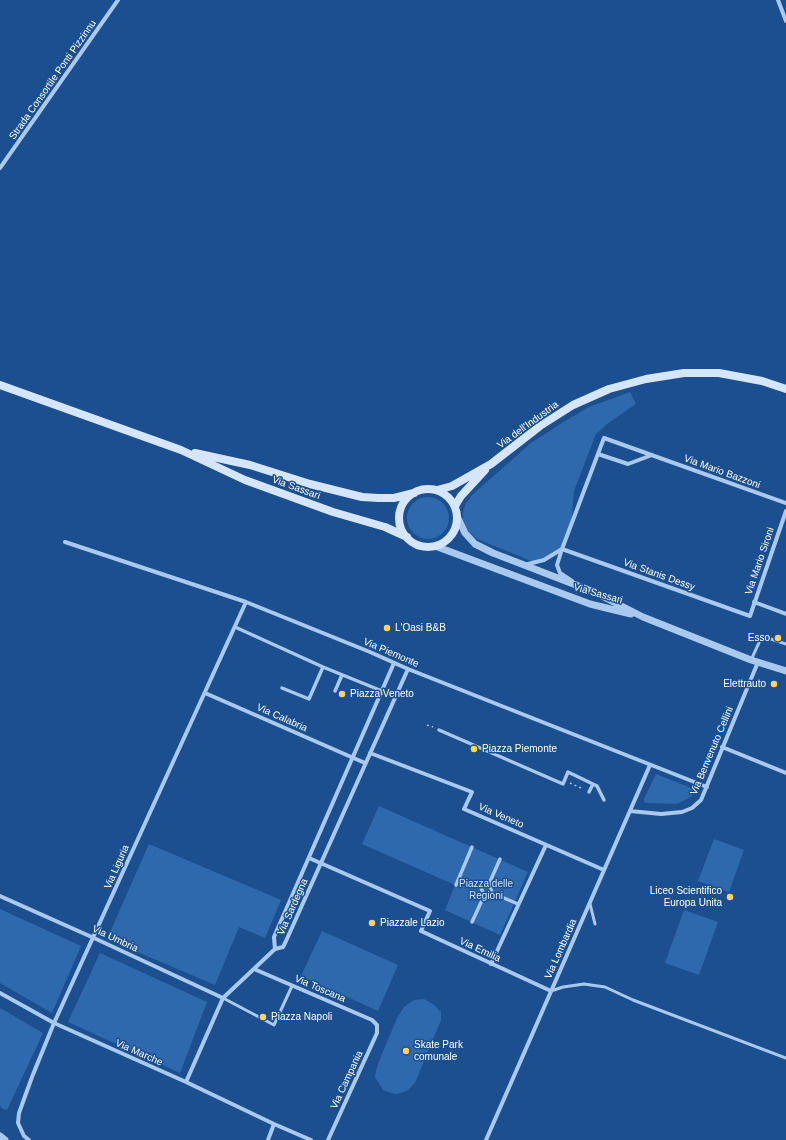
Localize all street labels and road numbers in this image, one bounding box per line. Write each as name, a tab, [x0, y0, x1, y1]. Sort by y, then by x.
street label: Strada Consortile Ponti Pizzinnu	[7, 18, 99, 142]
street label: Via dell'Industria	[495, 399, 561, 451]
street label: Via Mario Bazzoni	[682, 453, 762, 491]
street label: Via Sassari	[270, 474, 322, 502]
street label: Via Mario Sironi	[743, 526, 777, 596]
street label: Via Stanis Dessy	[622, 556, 696, 594]
street label: Via Sassari	[572, 581, 624, 607]
street label: Via Piemonte	[361, 636, 421, 670]
street label: Via Calabria	[255, 701, 309, 735]
street label: Via Benvenuto Cellini	[688, 705, 736, 797]
street label: Via Veneto	[476, 801, 526, 831]
street label: Via Liguria	[102, 843, 132, 891]
street label: Via Sardegna	[275, 877, 311, 937]
street label: Via Lombardia	[542, 917, 580, 981]
street label: Via Umbria	[90, 923, 140, 955]
street label: Via Emilia	[457, 935, 503, 965]
street label: Via Toscana	[293, 973, 347, 1005]
street label: Via Marche	[114, 1037, 164, 1069]
street label: Via Campania	[328, 1049, 366, 1111]

